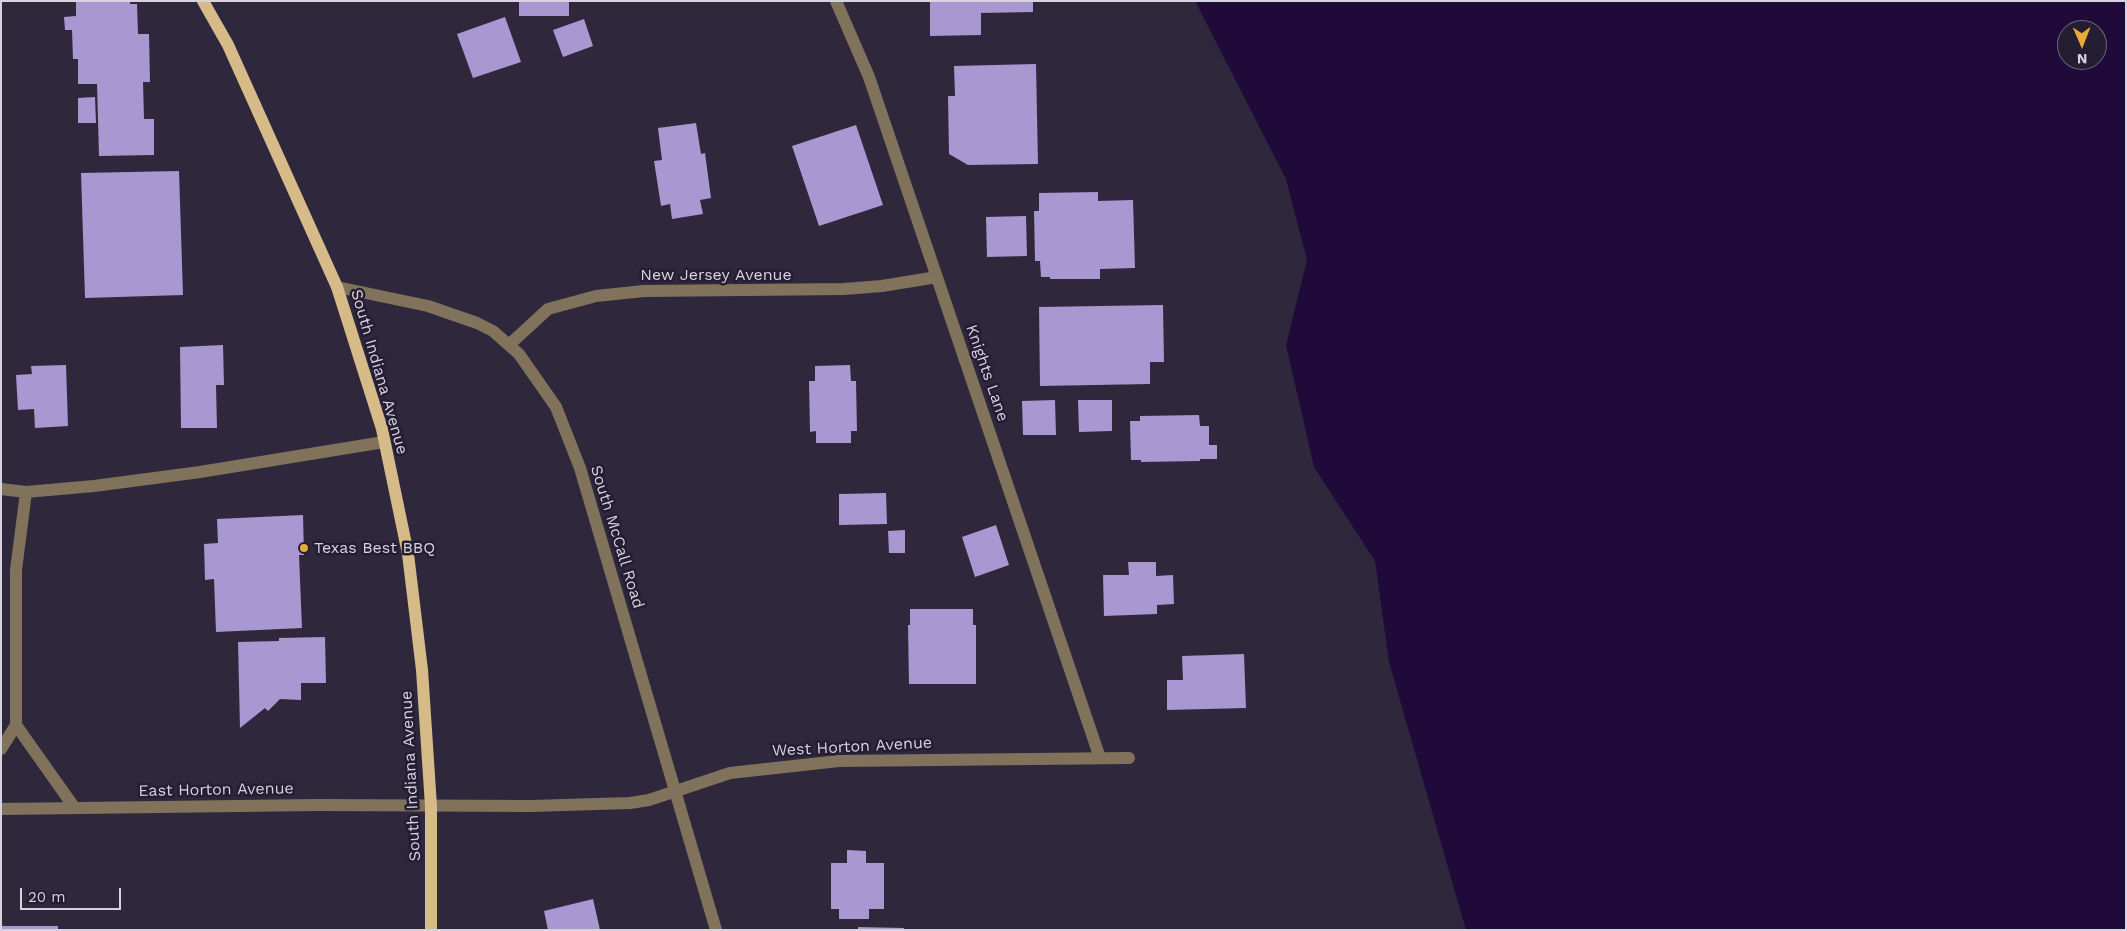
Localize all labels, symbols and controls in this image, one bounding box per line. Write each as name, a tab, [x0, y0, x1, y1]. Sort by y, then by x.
north arrow	[2057, 20, 2107, 70]
text: N	[2077, 51, 2088, 67]
street label: New Jersey Avenue	[640, 265, 792, 285]
street label: South Indiana Avenue	[346, 287, 412, 457]
street label: Knights Lane	[961, 322, 1013, 424]
street label: South McCall Road	[586, 463, 648, 611]
place label: Texas Best BBQ	[314, 538, 435, 558]
marker: Texas Best BBQ	[298, 542, 310, 554]
street label: South Indiana Avenue	[397, 690, 425, 862]
street label: West Horton Avenue	[772, 733, 932, 761]
street label: East Horton Avenue	[138, 779, 294, 801]
scale bar	[22, 878, 124, 910]
text: 20 m	[28, 888, 66, 906]

